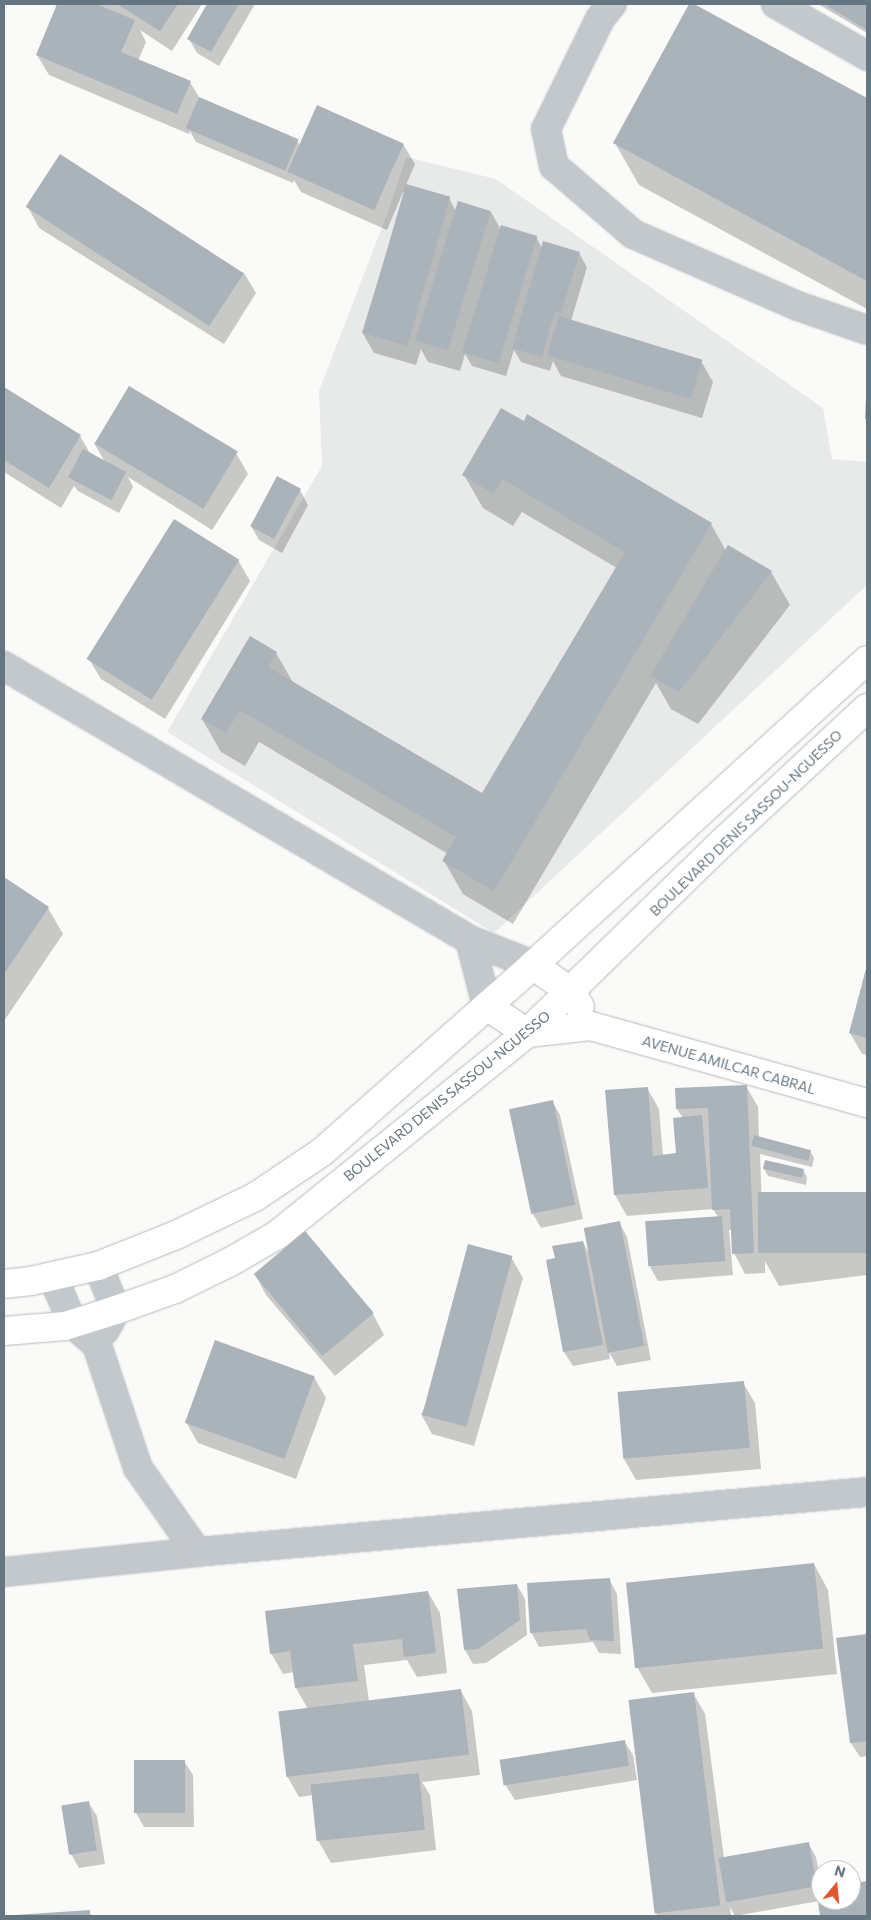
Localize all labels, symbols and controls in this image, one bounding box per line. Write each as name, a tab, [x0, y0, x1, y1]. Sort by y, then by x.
street label: BOULEVARD DENIS SASSOU-NGUESSO	[646, 726, 846, 920]
street label: BOULEVARD DENIS SASSOU-NGUESSO	[340, 1007, 554, 1185]
street label: AVENUE AMILCAR CABRAL	[640, 1032, 818, 1098]
north arrow	[811, 1860, 861, 1910]
text: N	[833, 1861, 848, 1881]

